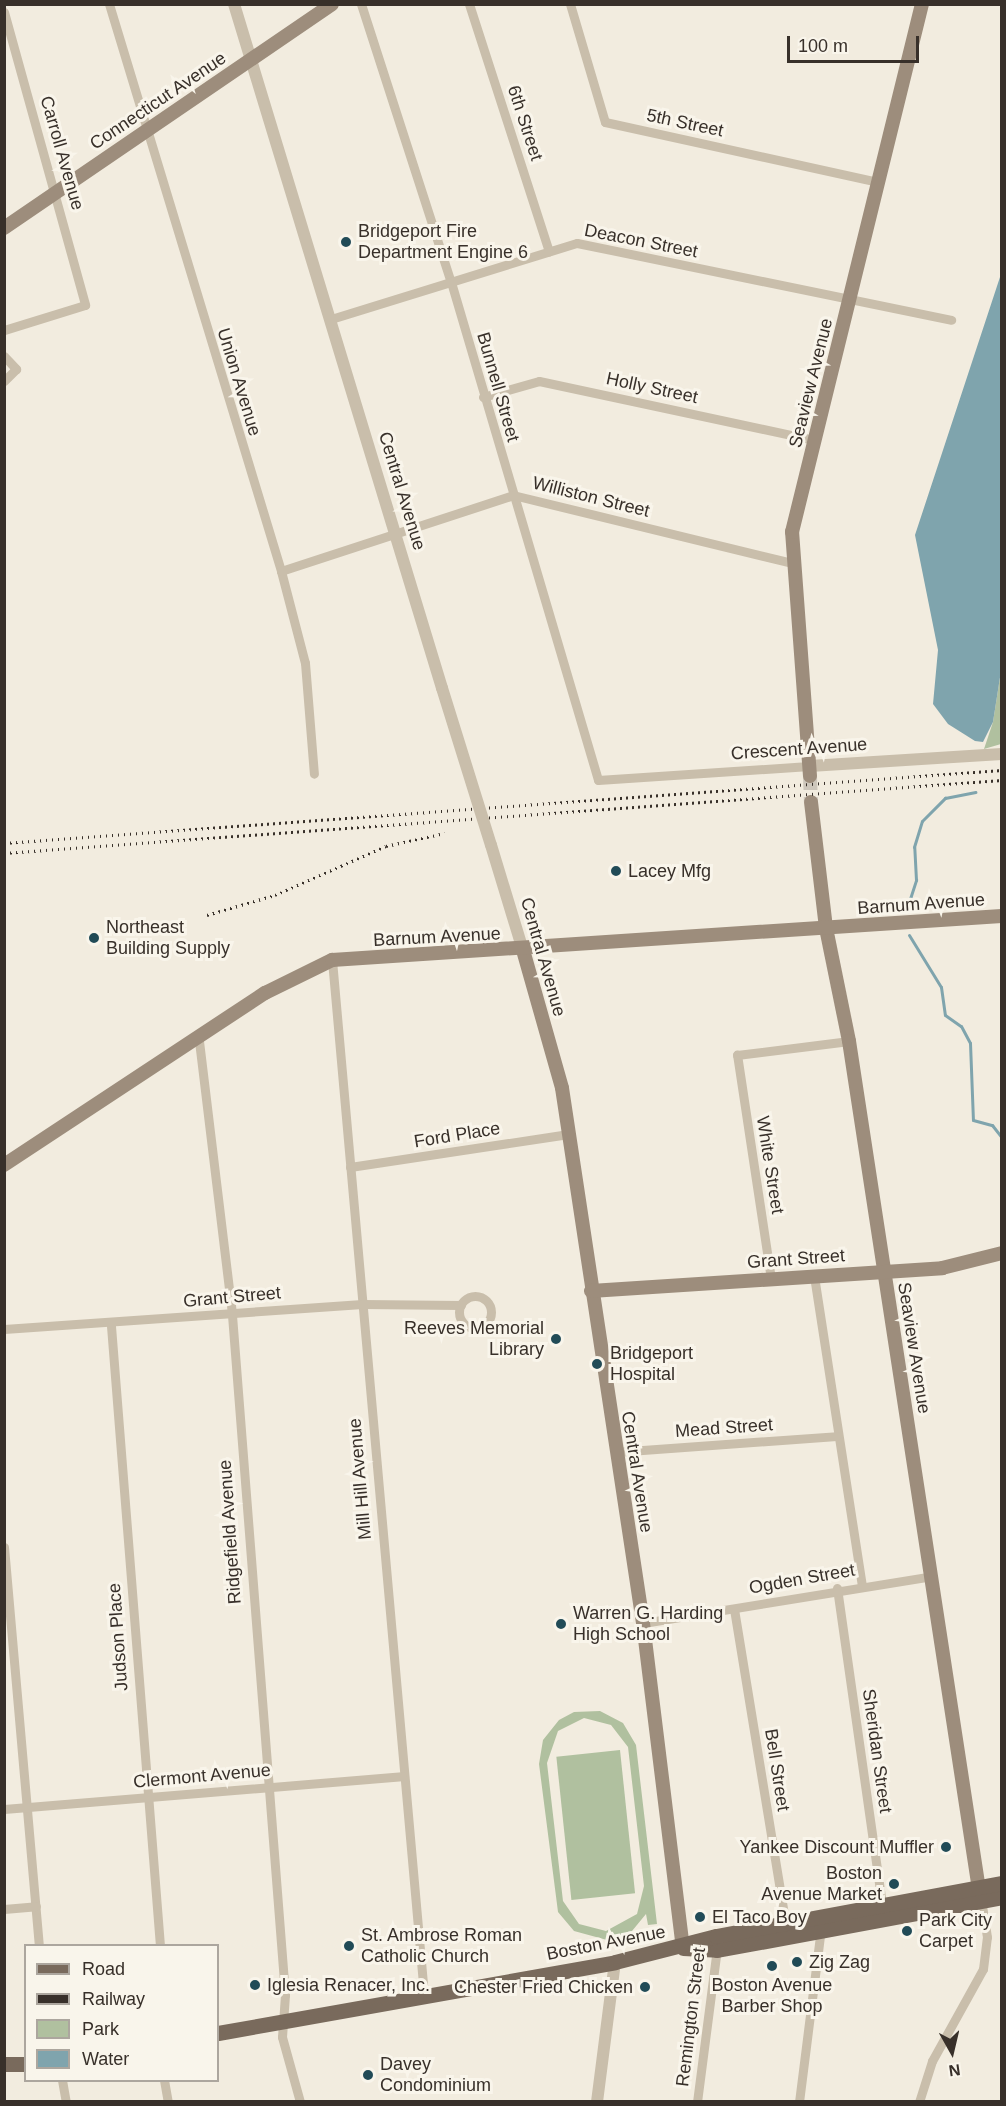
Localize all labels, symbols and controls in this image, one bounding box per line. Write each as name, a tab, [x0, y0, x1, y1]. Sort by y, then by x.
scale bar	[790, 24, 922, 62]
text: 100 m	[798, 36, 848, 56]
street label: Connecticut Avenue	[85, 47, 231, 155]
street label: 6th Street	[503, 83, 547, 163]
street label: Carroll Avenue	[35, 93, 89, 213]
street label: 5th Street	[645, 104, 725, 142]
street label: Deacon Street	[582, 219, 700, 263]
place label: Bridgeport Fire Department Engine 6	[358, 221, 528, 264]
marker: Bridgeport Fire Department Engine 6	[339, 235, 353, 249]
street label: Seaview Avenue	[784, 315, 838, 451]
street label: Union Avenue	[212, 325, 266, 439]
street label: Bunnell Street	[472, 330, 524, 444]
street label: Holly Street	[604, 368, 700, 408]
street label: Central Avenue	[374, 429, 430, 553]
street label: Williston Street	[530, 472, 652, 522]
street label: Crescent Avenue	[730, 733, 868, 765]
place label: Lacey Mfg	[628, 860, 711, 882]
marker: Lacey Mfg	[609, 864, 623, 878]
street label: Barnum Avenue	[856, 889, 986, 919]
street label: Central Avenue	[516, 895, 570, 1019]
place label: Northeast Building Supply	[106, 917, 230, 960]
street label: Barnum Avenue	[372, 923, 502, 951]
marker: Northeast Building Supply	[87, 931, 101, 945]
street label: White Street	[752, 1114, 788, 1216]
street label: Ford Place	[412, 1118, 502, 1152]
street label: Grant Street	[746, 1245, 846, 1273]
street label: Seaview Avenue	[893, 1280, 935, 1416]
street label: Grant Street	[182, 1282, 282, 1312]
place label: Reeves Memorial Library	[404, 1318, 544, 1360]
marker: Reeves Memorial Library	[549, 1332, 563, 1346]
place label: Bridgeport Hospital	[610, 1343, 693, 1386]
marker: Bridgeport Hospital	[588, 1355, 606, 1373]
street label: Central Avenue	[617, 1409, 657, 1535]
street label: Mead Street	[674, 1414, 774, 1442]
street label: Mill Hill Avenue	[344, 1417, 376, 1541]
street label: Ridgefield Avenue	[214, 1459, 246, 1605]
street label: Ogden Street	[747, 1559, 857, 1599]
street label: Judson Place	[103, 1582, 133, 1692]
place label: Warren G. Harding High School	[573, 1603, 723, 1646]
marker: Warren G. Harding High School	[554, 1617, 568, 1631]
street label: Sheridan Street	[858, 1688, 896, 1814]
street label: Bell Street	[760, 1727, 794, 1813]
street label: Clermont Avenue	[132, 1759, 272, 1793]
place label: Yankee Discount Muffler	[740, 1836, 934, 1858]
marker: Yankee Discount Muffler	[939, 1840, 953, 1854]
place label: Boston Avenue Market	[761, 1863, 882, 1906]
marker: Boston Avenue Market	[887, 1877, 901, 1891]
place label: El Taco Boy	[712, 1906, 807, 1928]
marker: El Taco Boy	[693, 1910, 707, 1924]
place label: Park City Carpet	[919, 1910, 992, 1952]
street label: Boston Avenue	[544, 1921, 668, 1965]
marker: Park City Carpet	[900, 1924, 914, 1938]
place label: St. Ambrose Roman Catholic Church	[361, 1925, 523, 1968]
marker: St. Ambrose Roman Catholic Church	[342, 1939, 356, 1953]
legend	[24, 1944, 219, 2082]
street label: Remington Street	[672, 1946, 710, 2088]
place label: Zig Zag	[809, 1951, 870, 1973]
marker: Zig Zag	[790, 1955, 804, 1969]
text: Road	[82, 1959, 125, 1979]
marker: Boston Avenue Barber Shop	[765, 1959, 779, 1973]
place label: Iglesia Renacer, Inc.	[267, 1974, 430, 1996]
place label: Boston Avenue Barber Shop	[711, 1975, 833, 2018]
place label: Chester Fried Chicken	[454, 1976, 633, 1998]
marker: Iglesia Renacer, Inc.	[248, 1978, 262, 1992]
marker: Chester Fried Chicken	[638, 1980, 652, 1994]
text: Railway	[82, 1989, 145, 2009]
text: Park	[82, 2019, 119, 2039]
north arrow	[922, 2022, 982, 2082]
text: Water	[82, 2049, 129, 2069]
place label: Davey Condominium	[380, 2054, 491, 2096]
text: N	[948, 2061, 961, 2080]
marker: Davey Condominium	[361, 2068, 375, 2082]

